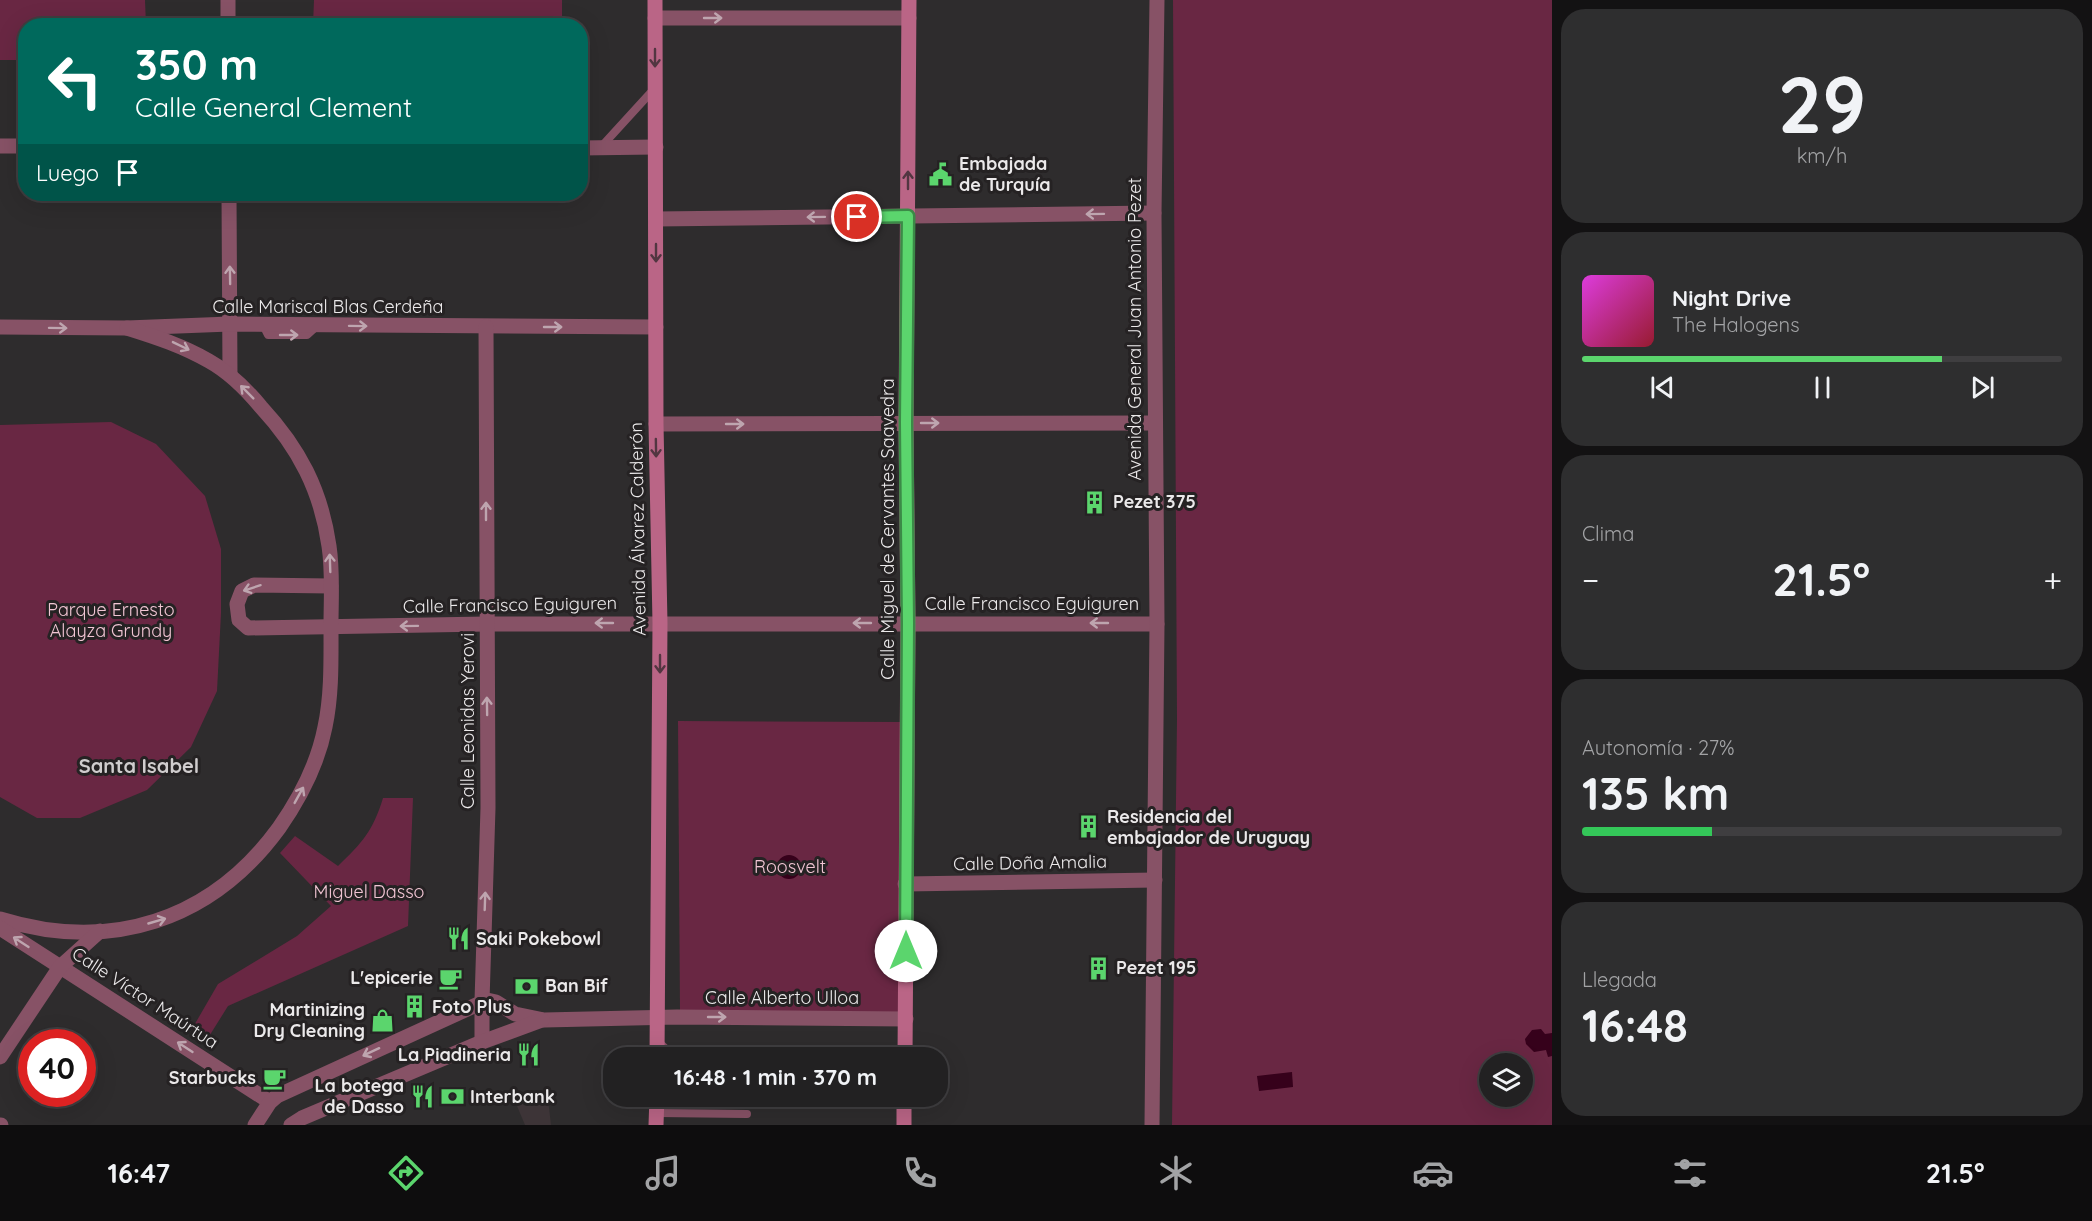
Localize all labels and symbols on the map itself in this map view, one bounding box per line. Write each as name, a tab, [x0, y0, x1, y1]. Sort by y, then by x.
one-way arrow	[703, 12, 723, 24]
one-way arrow	[649, 48, 661, 68]
place label: Embajada de Turquía	[959, 152, 1050, 196]
public building icon: Embajada de Turquía	[928, 161, 954, 187]
one-way arrow	[902, 171, 914, 191]
street label: Avenida General Juan Antonio Pezet	[1123, 178, 1146, 480]
pin	[831, 191, 882, 242]
one-way arrow	[1086, 208, 1106, 220]
one-way arrow	[807, 212, 827, 223]
one-way arrow	[650, 243, 662, 263]
one-way arrow	[224, 265, 236, 285]
street label: Calle Mariscal Blas Cerdeña	[212, 295, 444, 318]
one-way arrow	[348, 320, 368, 332]
one-way arrow	[543, 321, 563, 333]
one-way arrow	[48, 322, 68, 334]
one-way arrow	[278, 329, 298, 341]
one-way arrow	[172, 341, 190, 353]
street label: Calle Miguel de Cervantes Saavedra	[876, 378, 899, 680]
one-way arrow	[240, 385, 255, 399]
one-way arrow	[920, 417, 940, 429]
one-way arrow	[725, 418, 745, 430]
street label: Avenida Álvarez Calderón	[624, 422, 651, 636]
one-way arrow	[650, 438, 662, 458]
building icon: Pezet 375	[1082, 489, 1108, 515]
place label: Pezet 375	[1113, 490, 1196, 513]
one-way arrow	[480, 501, 492, 521]
one-way arrow	[324, 554, 336, 573]
one-way arrow	[243, 583, 262, 594]
street label: Calle Francisco Eguiguren	[403, 591, 617, 618]
street label: Calle Francisco Eguiguren	[925, 592, 1139, 615]
park label: Parque Ernesto Alayza Grundy	[47, 598, 175, 642]
one-way arrow	[594, 617, 614, 629]
one-way arrow	[852, 617, 872, 629]
one-way arrow	[1089, 618, 1109, 629]
one-way arrow	[399, 620, 419, 631]
street label: Calle Leonidas Yerovi	[456, 633, 479, 809]
one-way arrow	[654, 654, 666, 674]
one-way arrow	[481, 696, 493, 716]
district label: Santa Isabel	[79, 753, 199, 778]
one-way arrow	[293, 787, 305, 804]
place label: Residencia del embajador de Uruguay	[1107, 805, 1310, 849]
building icon: Residencia del embajador de Uruguay	[1076, 814, 1102, 840]
street label: Calle Doña Amalia	[953, 850, 1107, 875]
park label: Roosvelt	[754, 855, 826, 878]
park label: Miguel Dasso	[314, 880, 424, 903]
one-way arrow	[479, 891, 491, 911]
one-way arrow	[147, 915, 166, 926]
position arrow	[874, 919, 938, 983]
restaurant icon: Saki Pokebowl	[445, 926, 471, 952]
place label: Saki Pokebowl	[476, 927, 601, 950]
one-way arrow	[13, 935, 30, 947]
street label: Calle Víctor Maúrtua	[68, 942, 223, 1053]
building icon: Pezet 195	[1085, 955, 1111, 981]
place label: Pezet 195	[1116, 956, 1196, 979]
cafe icon: L'epicerie	[438, 965, 464, 991]
place label: L'epicerie	[350, 966, 433, 989]
bank icon: Ban Bif	[514, 973, 540, 999]
place label: Ban Bif	[545, 974, 608, 997]
street label: Calle Alberto Ulloa	[705, 986, 859, 1009]
building icon: Foto Plus	[401, 994, 427, 1020]
place label: Foto Plus	[432, 995, 512, 1018]
place label: Martinizing Dry Cleaning	[254, 998, 365, 1042]
shop icon: Martinizing Dry Cleaning	[370, 1007, 396, 1033]
one-way arrow	[706, 1011, 726, 1023]
speed limit sign: 40	[18, 1029, 96, 1107]
one-way arrow	[177, 1041, 194, 1053]
restaurant icon: La Piadineria	[516, 1042, 542, 1068]
place label: La Piadineria	[398, 1043, 511, 1066]
one-way arrow	[363, 1047, 381, 1059]
cafe icon: Starbucks	[261, 1065, 287, 1091]
place label: Starbucks	[169, 1066, 256, 1089]
place label: La botega de Dasso	[315, 1074, 404, 1118]
restaurant icon: La botega de Dasso	[409, 1083, 435, 1109]
bank icon: Interbank	[439, 1084, 465, 1110]
place label: Interbank	[470, 1085, 555, 1108]

